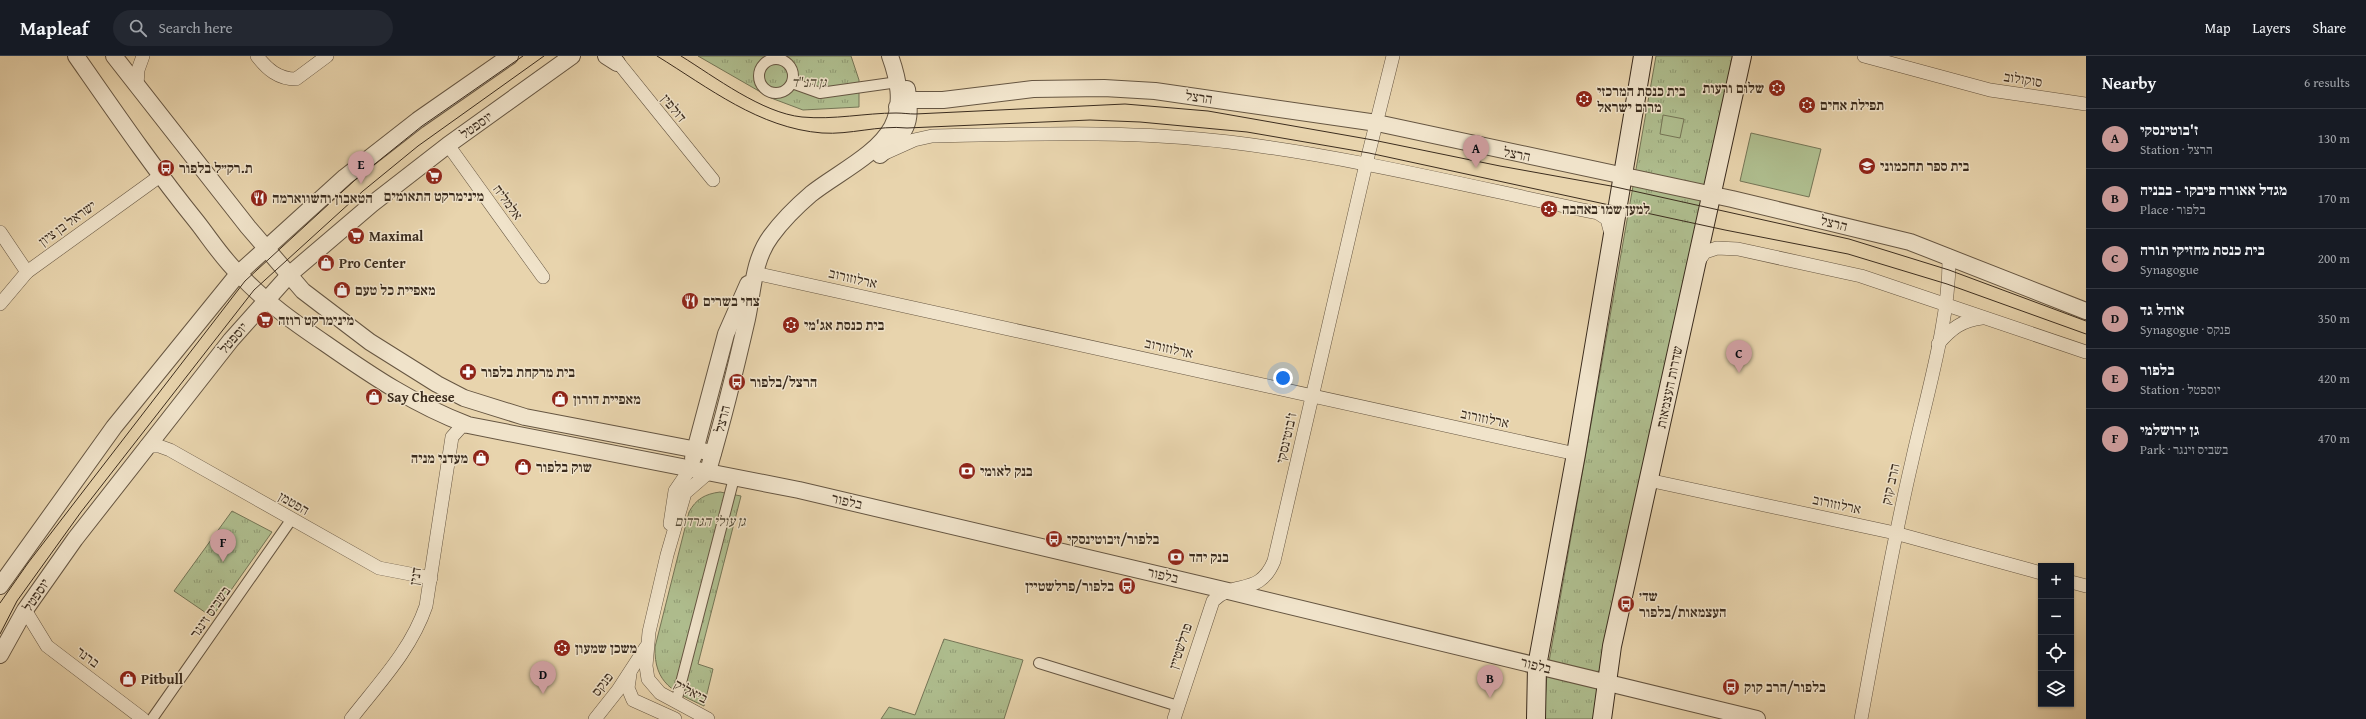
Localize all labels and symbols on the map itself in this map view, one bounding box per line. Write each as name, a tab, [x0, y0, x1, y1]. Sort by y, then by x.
street label: סוקולוב	[2002, 66, 2044, 92]
park label: גן הנ"ד	[792, 72, 828, 92]
place label: שלום ורעות	[1703, 78, 1764, 98]
synagogue icon: שלום ורעות	[1767, 78, 1787, 98]
place label: בית כנסת המרכזי מרום ישראל	[1597, 81, 1686, 117]
street label: הרצל	[1184, 85, 1214, 109]
synagogue icon: בית כנסת המרכזי מרום ישראל	[1574, 89, 1594, 109]
street label: דולפין	[656, 90, 692, 126]
synagogue icon: תפילת אחים	[1797, 95, 1817, 115]
place label: תפילת אחים	[1820, 95, 1884, 115]
street label: יוספטל	[456, 106, 497, 144]
pin: A	[1463, 135, 1489, 168]
street label: הרצל	[1502, 142, 1532, 166]
pin: E	[348, 151, 374, 184]
school or university icon: בית ספר תחכמוני	[1857, 156, 1877, 176]
place label: בית ספר תחכמוני	[1880, 156, 1970, 176]
bus stop icon: ת.רק״ל בלפור	[156, 158, 176, 178]
place label: ת.רק״ל בלפור	[179, 158, 253, 178]
supermarket icon: מינימרקט התאומים	[424, 166, 444, 186]
street label: אלמליח	[488, 180, 528, 224]
place label: מינימרקט התאומים	[384, 186, 484, 206]
restaurant icon: הטאבון והשווארמה	[249, 188, 269, 208]
place label: הטאבון והשווארמה	[272, 188, 373, 208]
street label: ישראל בן ציון	[34, 195, 100, 251]
synagogue icon: למען שמו באהבה	[1539, 199, 1559, 219]
place label: למען שמו באהבה	[1562, 199, 1650, 219]
street label: הרצל	[1818, 210, 1850, 236]
supermarket icon: Maximal	[346, 226, 366, 246]
place label: Maximal	[369, 226, 424, 246]
shop icon: Pro Center	[316, 253, 336, 273]
place label: Pro Center	[339, 253, 406, 273]
street label: ארלוזורוב	[827, 263, 879, 293]
shop icon: מאפיית כל טעם	[332, 280, 352, 300]
place label: מאפיית כל טעם	[355, 280, 436, 300]
restaurant icon: צחי בשרים	[680, 291, 700, 311]
place label: צחי בשרים	[703, 291, 760, 311]
supermarket icon: מינימרקט רוזה	[255, 310, 275, 330]
place label: מינימרקט רוזה	[278, 310, 354, 330]
synagogue icon: בית כנסת אג'מי	[781, 315, 801, 335]
place label: בית כנסת אג'מי	[804, 315, 885, 335]
street label: יוספטל	[214, 318, 252, 358]
street label: ארלוזורוב	[1143, 333, 1195, 363]
pin: C	[1726, 340, 1752, 373]
street label: שדרות העצמאות	[1651, 344, 1688, 430]
pharmacy icon: בית מרקחת בלפור	[458, 362, 478, 382]
place label: בית מרקחת בלפור	[481, 362, 575, 382]
your location	[1273, 368, 1293, 388]
bus stop icon: הרצל/בלפור	[727, 372, 747, 392]
place label: הרצל/בלפור	[750, 372, 817, 392]
shop icon: Say Cheese	[364, 387, 384, 407]
place label: Say Cheese	[387, 387, 455, 407]
shop icon: מאפיית דורון	[550, 389, 570, 409]
place label: מאפיית דורון	[573, 389, 641, 409]
street label: הרצל	[709, 403, 735, 435]
street label: ארלוזורוב	[1459, 403, 1511, 433]
street label: ז'בוטינסקי	[1270, 411, 1302, 465]
place label: מעדני מניה	[411, 448, 468, 468]
shop icon: מעדני מניה	[471, 448, 491, 468]
shop icon: שוק בלפור	[513, 457, 533, 477]
place label: שוק בלפור	[536, 457, 592, 477]
bank icon: בנק לאומי	[957, 461, 977, 481]
place label: בנק לאומי	[980, 461, 1033, 481]
street label: הרב קוק	[1876, 461, 1904, 507]
street label: הפטמן	[275, 486, 313, 520]
street label: בלפור	[830, 488, 865, 514]
street label: ארלוזורוב	[1811, 489, 1863, 519]
park label: גן עולי הגרדום	[674, 511, 747, 531]
pin: F	[210, 529, 236, 562]
bus stop icon: בלפור/ז׳בוטינסקי	[1044, 529, 1064, 549]
place label: בלפור/ז׳בוטינסקי	[1067, 529, 1159, 549]
bank icon: בנק יהד	[1166, 547, 1186, 567]
place label: בנק יהד	[1189, 547, 1229, 567]
street label: בלפור	[1146, 562, 1181, 588]
street label: דנין	[404, 566, 426, 586]
street label: יוספטל	[18, 574, 54, 616]
place label: בלפור/פרלשטיין	[1025, 576, 1114, 596]
bus stop icon: בלפור/פרלשטיין	[1117, 576, 1137, 596]
street label: בשביס זינגר	[185, 582, 235, 642]
place label: שד׳ העצמאות/בלפור	[1639, 586, 1726, 622]
bus stop icon: שד׳ העצמאות/בלפור	[1616, 594, 1636, 614]
street label: פרלשטיין	[1163, 620, 1197, 672]
synagogue icon: משכן שמעון	[552, 638, 572, 658]
place label: משכן שמעון	[575, 638, 637, 658]
street label: ברנר	[72, 642, 104, 673]
street label: בלפור	[1518, 652, 1554, 679]
pin: D	[530, 661, 556, 694]
pin: B	[1477, 665, 1503, 698]
street label: פנקס	[586, 668, 618, 700]
shop icon: Pitbull	[118, 669, 138, 689]
place label: Pitbull	[141, 669, 184, 689]
street label: ביאליק	[671, 674, 712, 708]
bus stop icon: בלפור/הרב קוק	[1721, 677, 1741, 697]
place label: בלפור/הרב קוק	[1744, 677, 1826, 697]

